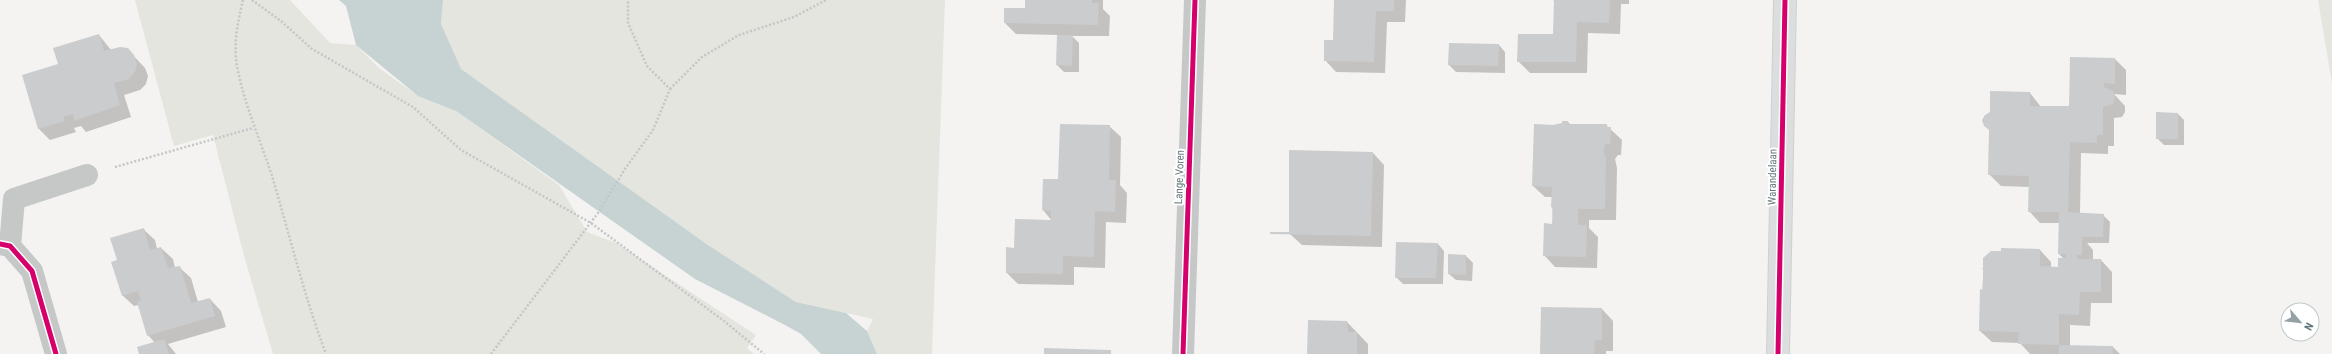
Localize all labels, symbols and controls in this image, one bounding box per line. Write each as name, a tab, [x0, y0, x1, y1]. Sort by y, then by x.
street label: Warandelaan	[1766, 149, 1779, 205]
street label: Lange Voren	[1172, 150, 1187, 204]
north arrow	[2280, 302, 2320, 342]
text: N	[2301, 320, 2316, 333]

